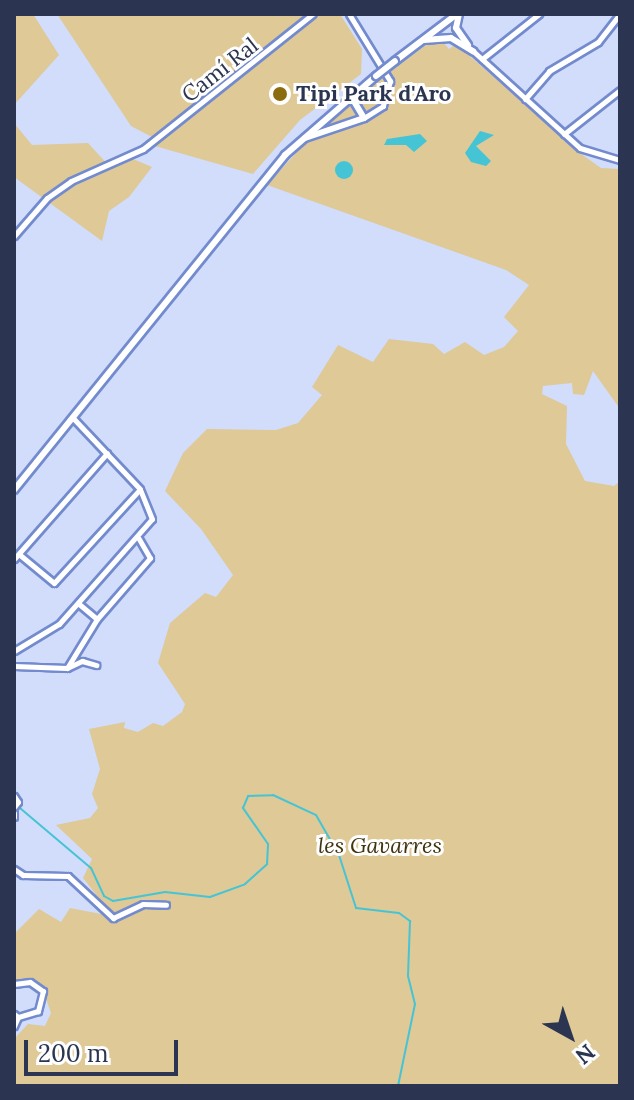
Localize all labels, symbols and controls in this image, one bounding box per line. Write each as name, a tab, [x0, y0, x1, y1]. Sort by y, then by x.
street label: Camí Ral	[177, 32, 263, 108]
place label: Tipi Park d'Aro	[296, 81, 451, 107]
marker: Tipi Park d'Aro	[271, 85, 289, 103]
park label: les Gavarres	[318, 833, 442, 859]
north arrow	[530, 996, 610, 1076]
scale bar	[28, 1024, 182, 1074]
text: 200 m	[38, 1038, 108, 1069]
text: N	[570, 1038, 601, 1071]

